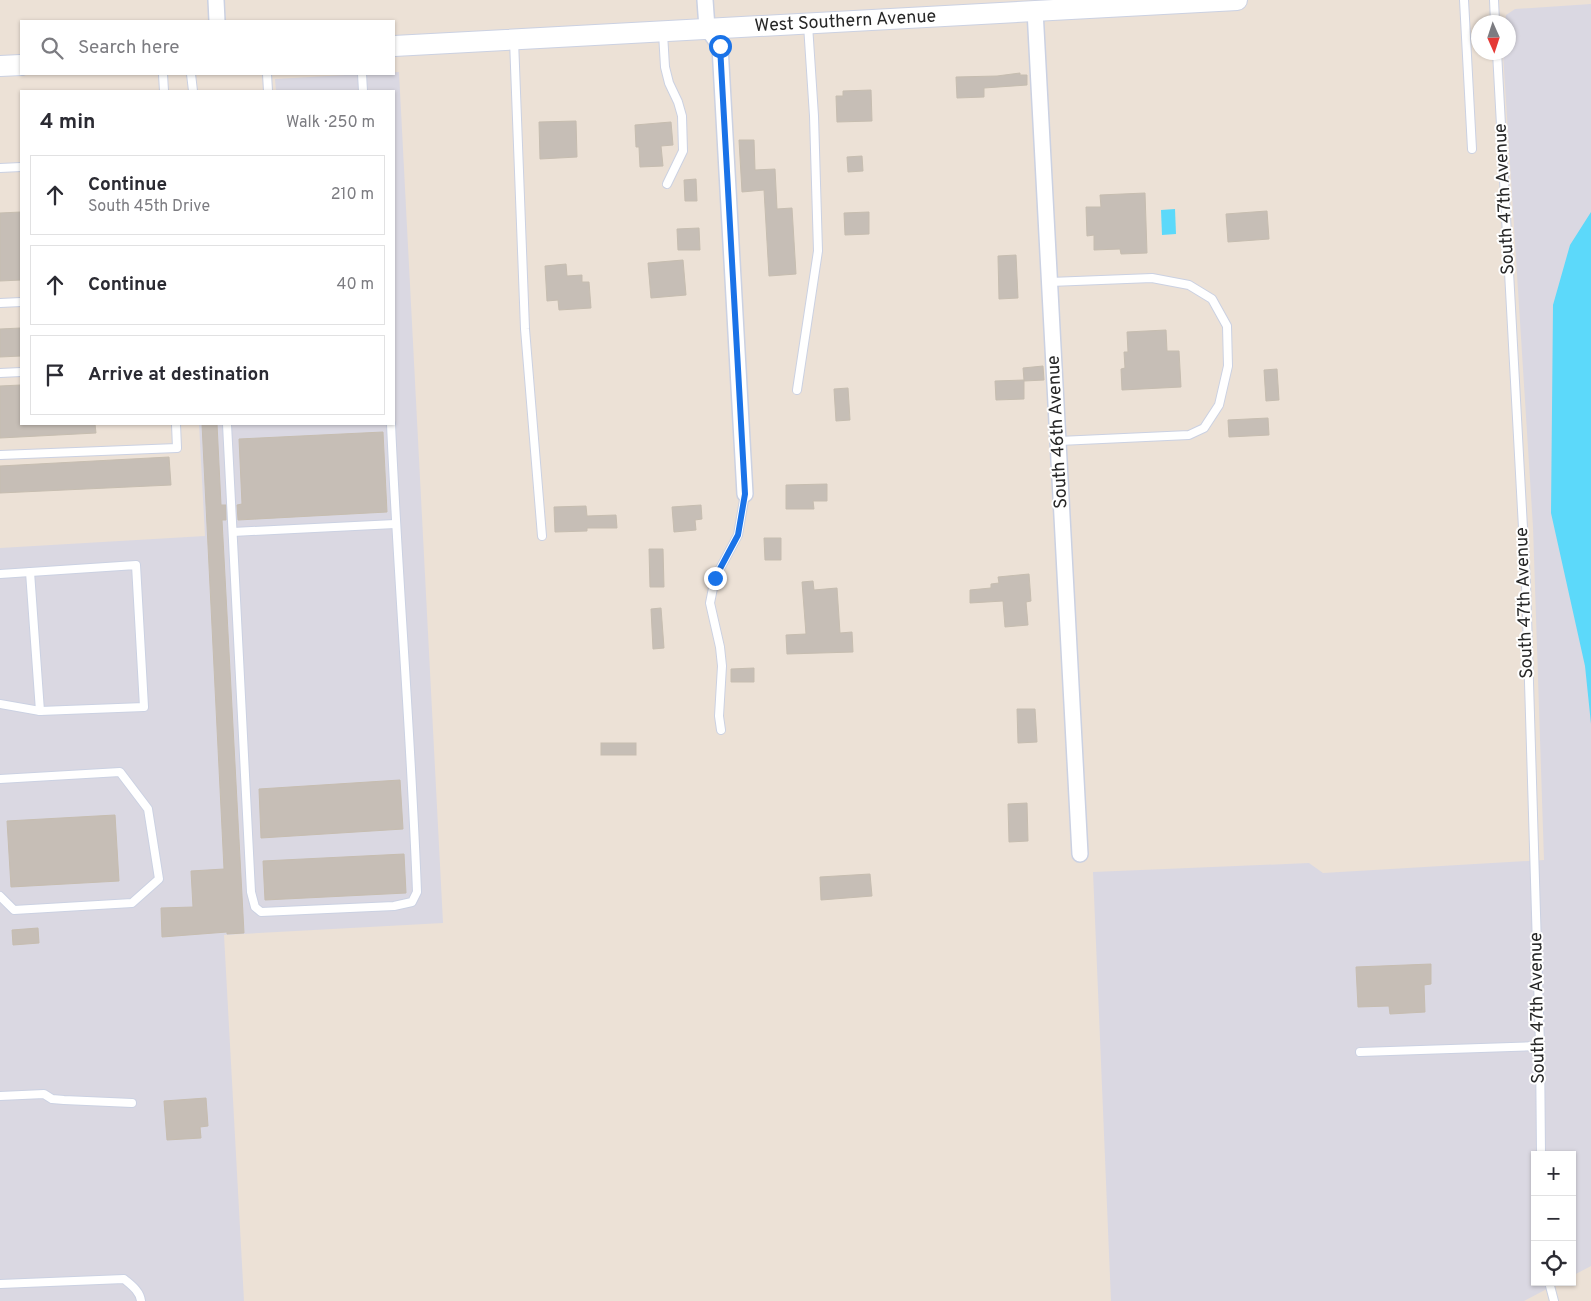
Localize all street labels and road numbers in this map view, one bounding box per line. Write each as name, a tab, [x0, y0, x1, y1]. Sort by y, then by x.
street label: West Southern Avenue	[754, 5, 937, 38]
street label: South 47th Avenue	[1490, 123, 1520, 275]
street label: South 46th Avenue	[1042, 355, 1074, 509]
street label: South 47th Avenue	[1511, 527, 1539, 679]
street label: South 47th Avenue	[1525, 932, 1551, 1084]

